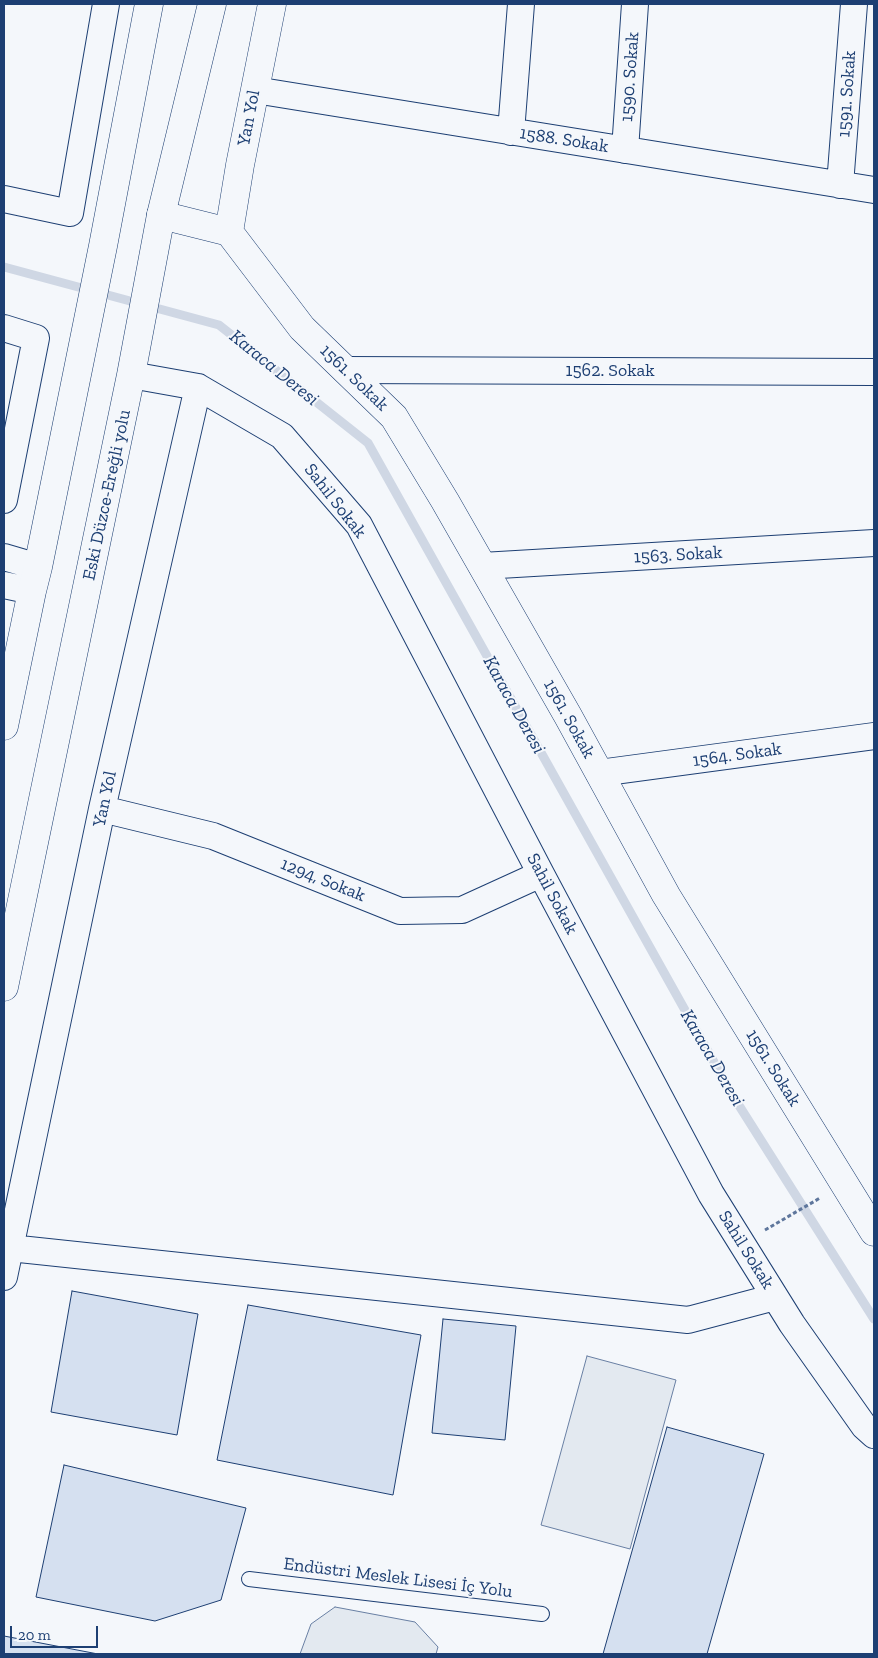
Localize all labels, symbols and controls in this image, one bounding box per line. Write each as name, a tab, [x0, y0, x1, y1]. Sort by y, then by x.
street label: 1590. Sokak	[616, 31, 644, 123]
street label: 1591. Sokak	[833, 50, 861, 138]
street label: Yan Yol	[233, 88, 265, 148]
street label: 1588. Sokak	[518, 122, 610, 158]
water label: Karaca Deresi	[225, 325, 323, 411]
street label: 1561. Sokak	[315, 340, 393, 416]
street label: 1562. Sokak	[565, 360, 655, 382]
street label: Eski Düzce-Ereğli yolu	[78, 408, 136, 582]
street label: Sahil Sokak	[299, 459, 371, 543]
street label: 1563. Sokak	[633, 542, 723, 568]
water label: Karaca Deresi	[478, 652, 550, 758]
street label: 1561. Sokak	[539, 676, 599, 762]
street label: 1564. Sokak	[691, 738, 783, 772]
street label: Yan Yol	[89, 769, 121, 829]
street label: Sahil Sokak	[522, 850, 582, 938]
street label: 1294, Sokak	[278, 853, 368, 907]
water label: Karaca Deresi	[675, 1005, 749, 1111]
street label: 1561. Sokak	[741, 1025, 805, 1111]
street label: Sahil Sokak	[713, 1207, 779, 1293]
street label: Endüstri Meslek Lisesi İç Yolu	[282, 1553, 514, 1603]
scale bar	[12, 1616, 100, 1648]
text: 20 m	[18, 1626, 51, 1644]

